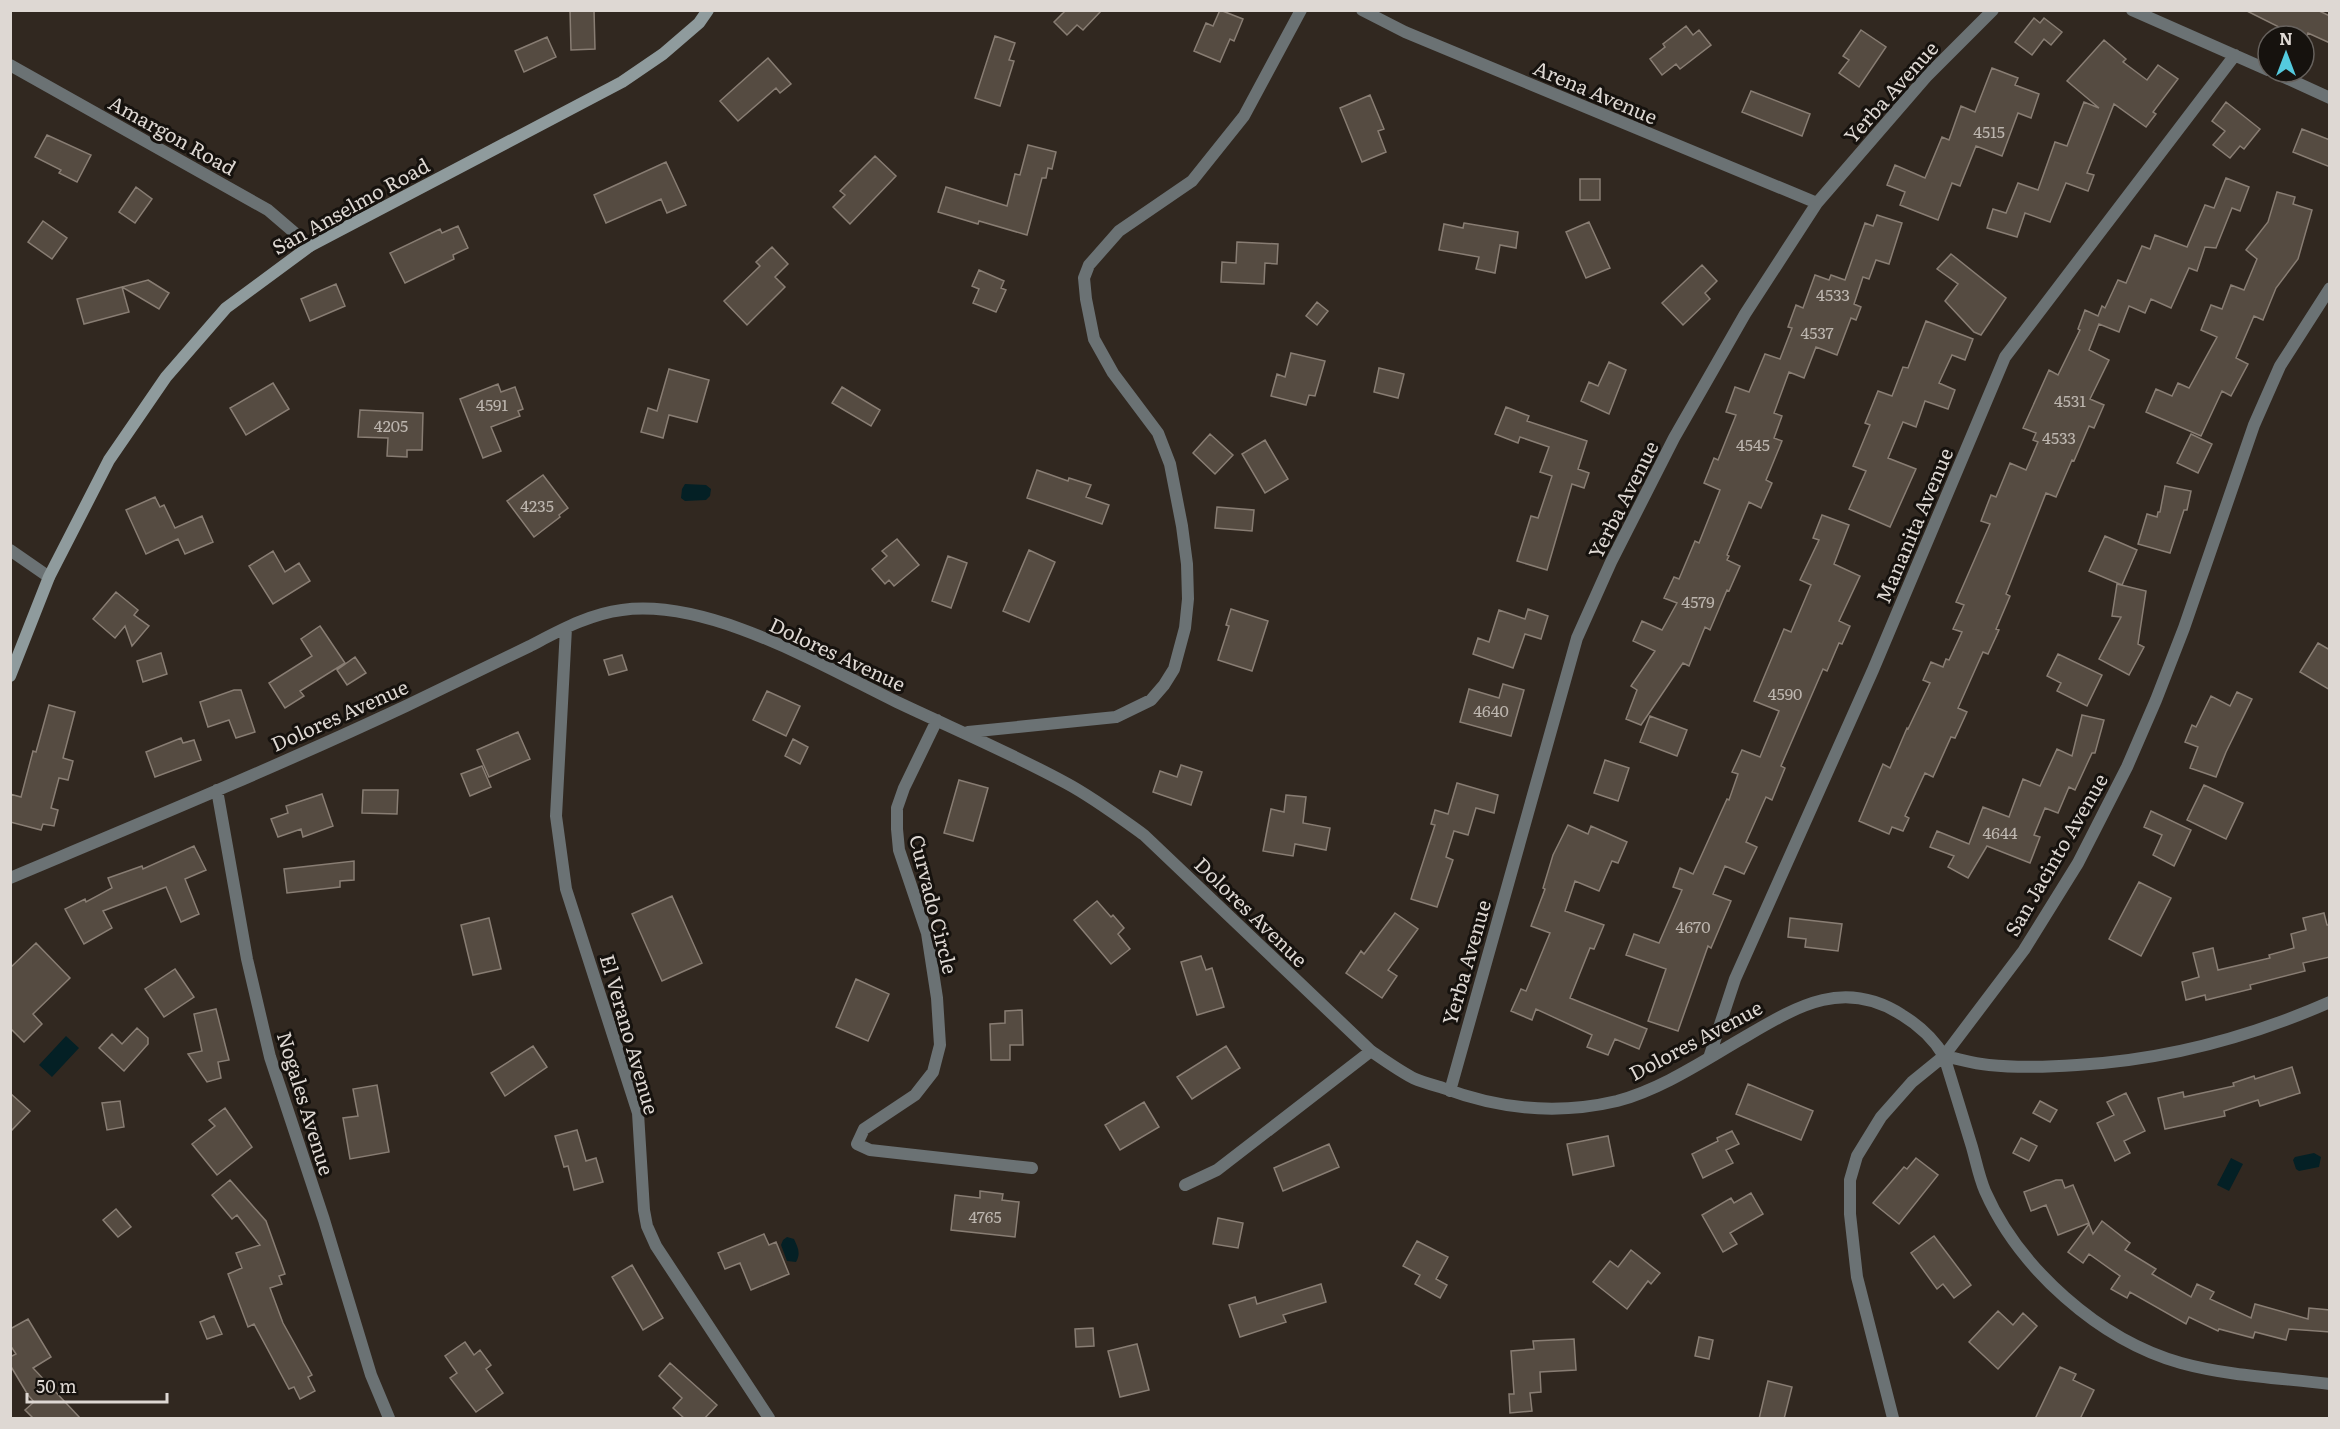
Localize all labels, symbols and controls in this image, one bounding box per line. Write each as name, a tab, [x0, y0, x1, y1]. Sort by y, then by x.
north arrow	[2256, 24, 2316, 84]
text: N	[2279, 26, 2293, 50]
street label: Yerba Avenue	[1836, 33, 1944, 149]
street label: Arena Avenue	[1529, 51, 1663, 131]
street label: Amargon Road	[104, 87, 242, 181]
house number: 4515	[1973, 119, 2005, 143]
street label: San Anselmo Road	[266, 149, 434, 261]
house number: 4533	[1816, 282, 1850, 306]
house number: 4537	[1800, 320, 1834, 344]
house number: 4531	[2054, 388, 2087, 412]
house number: 4591	[476, 392, 508, 416]
house number: 4205	[374, 413, 408, 437]
house number: 4533	[2042, 425, 2076, 449]
house number: 4545	[1736, 432, 1770, 456]
street label: Yerba Avenue	[1579, 435, 1665, 563]
street label: Mananita Avenue	[1867, 443, 1959, 607]
house number: 4235	[520, 493, 554, 517]
house number: 4579	[1681, 589, 1715, 613]
street label: Dolores Avenue	[765, 608, 911, 698]
street label: Dolores Avenue	[266, 670, 412, 758]
house number: 4590	[1768, 681, 1802, 705]
house number: 4640	[1473, 698, 1509, 722]
street label: San Jacinto Avenue	[1996, 767, 2114, 941]
house number: 4644	[1982, 820, 2018, 844]
street label: Curvado Circle	[903, 831, 967, 977]
street label: Dolores Avenue	[1189, 849, 1315, 973]
street label: Yerba Avenue	[1433, 896, 1497, 1028]
house number: 4670	[1676, 914, 1710, 938]
street label: El Verano Avenue	[594, 950, 668, 1118]
street label: Dolores Avenue	[1623, 991, 1767, 1087]
street label: Nogales Avenue	[271, 1027, 343, 1179]
house number: 4765	[968, 1204, 1002, 1228]
scale bar	[27, 1366, 166, 1404]
text: 50 m	[36, 1372, 77, 1399]

